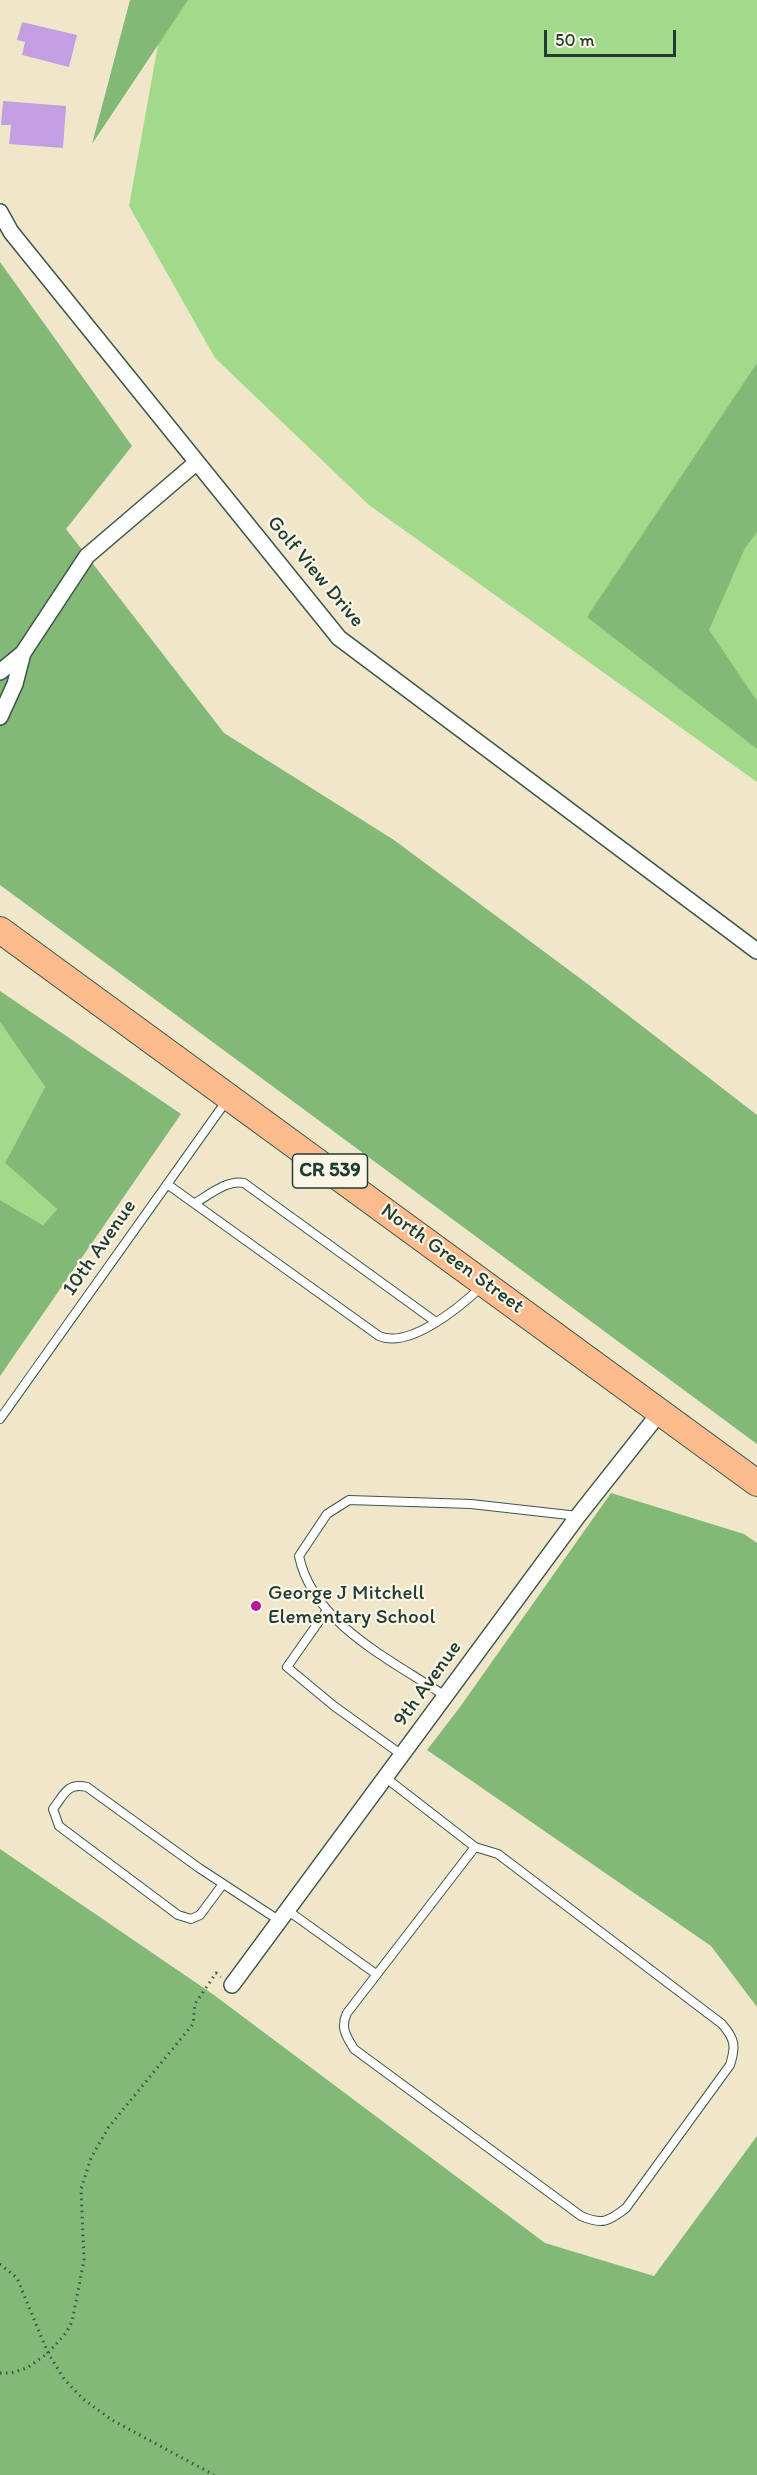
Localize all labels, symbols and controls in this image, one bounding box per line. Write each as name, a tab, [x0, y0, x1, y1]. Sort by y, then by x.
scale bar	[547, 18, 679, 56]
text: 50 m	[555, 29, 595, 51]
street label: Golf View Drive	[261, 511, 369, 633]
road number: CR 539	[292, 1154, 368, 1188]
street label: 10th Avenue	[58, 1195, 142, 1301]
street label: North Green Street	[375, 1198, 529, 1320]
place label: George J Mitchell Elementary School	[268, 1581, 435, 1631]
marker: George J Mitchell Elementary School	[249, 1599, 263, 1613]
street label: 9th Avenue	[388, 1636, 468, 1732]

